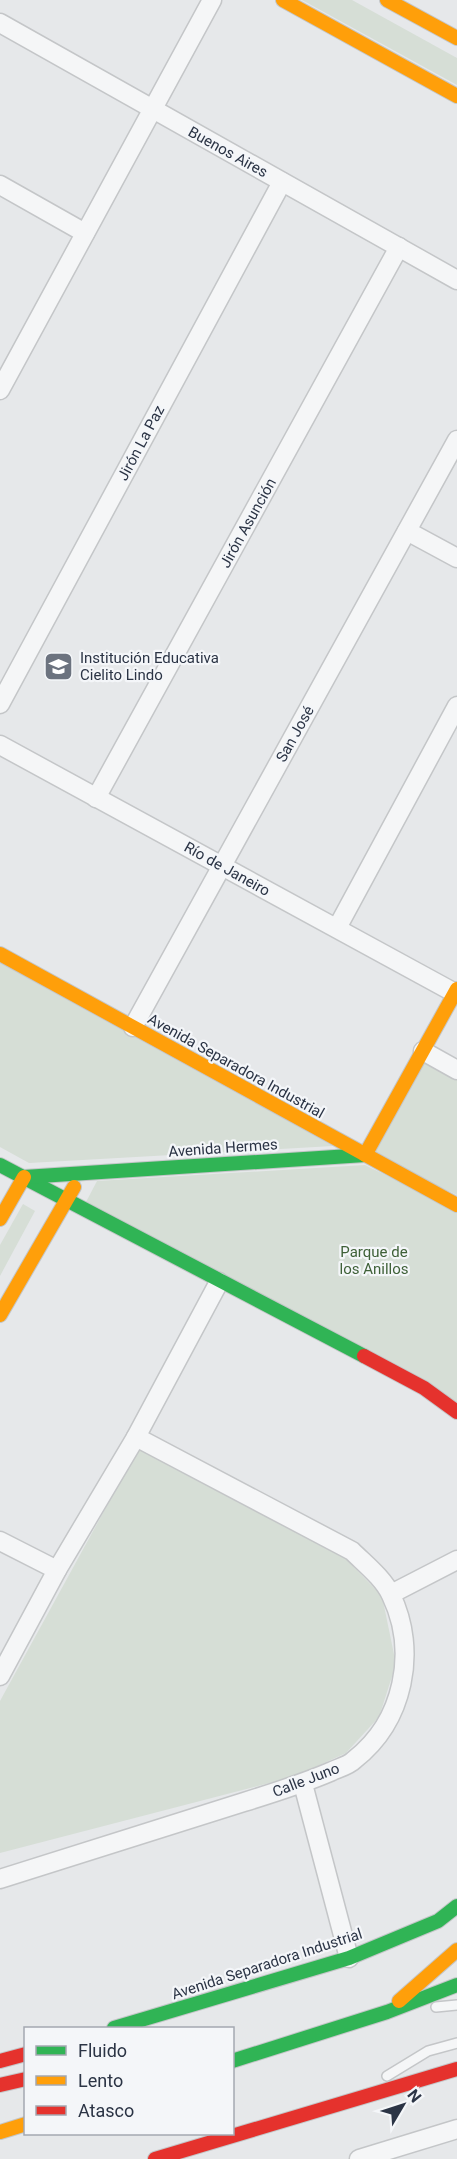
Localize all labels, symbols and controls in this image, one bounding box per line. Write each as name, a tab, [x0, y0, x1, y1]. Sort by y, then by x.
street label: Buenos Aires	[185, 123, 271, 181]
street label: Jirón La Paz	[114, 402, 168, 484]
street label: Jirón Asunción	[216, 475, 280, 571]
place label: Institución Educativa Cielito Lindo	[80, 649, 219, 684]
school or university icon: Institución Educativa Cielito Lindo	[43, 651, 75, 683]
street label: San José	[272, 703, 318, 765]
street label: Río de Janeiro	[181, 838, 273, 900]
street label: Avenida Separadora Industrial	[145, 1010, 327, 1122]
street label: Avenida Hermes	[168, 1135, 278, 1161]
park label: Parque de los Anillos	[340, 1243, 408, 1278]
street label: Calle Juno	[270, 1759, 342, 1801]
street label: Avenida Separadora Industrial	[170, 1925, 364, 2003]
legend	[24, 2027, 234, 2135]
text: Fluido	[78, 2040, 127, 2061]
text: Lento	[78, 2070, 123, 2091]
north arrow	[373, 2075, 433, 2135]
text: N	[403, 2086, 425, 2106]
text: Atasco	[78, 2100, 134, 2121]

